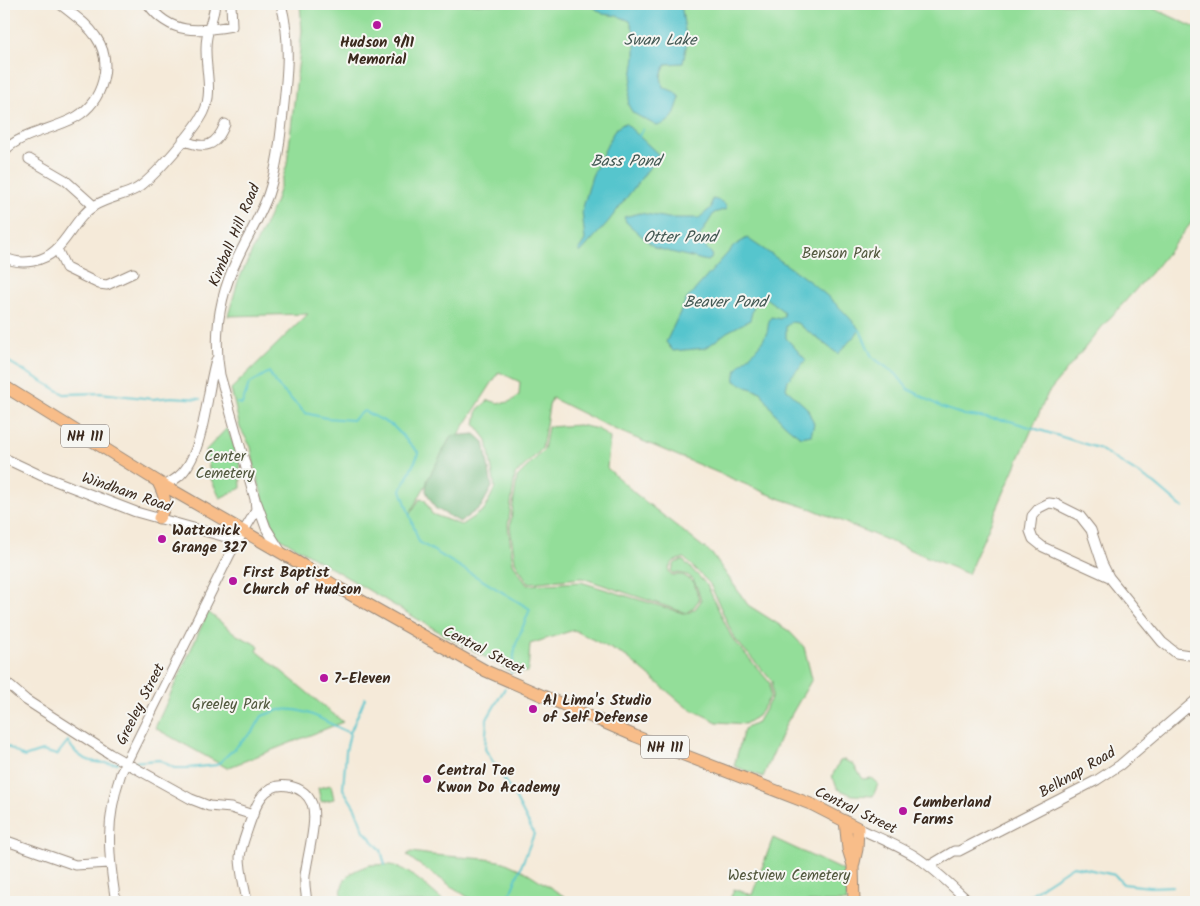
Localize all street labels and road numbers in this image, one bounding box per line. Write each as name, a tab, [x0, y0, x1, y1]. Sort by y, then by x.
street label: Kimball Hill Road	[202, 180, 268, 291]
road number: NH 111	[61, 424, 109, 448]
street label: Windham Road	[78, 466, 175, 520]
street label: Central Street	[438, 620, 529, 682]
street label: Greeley Street	[110, 659, 172, 750]
road number: NH 111	[641, 736, 689, 759]
street label: Belknap Road	[1035, 741, 1121, 805]
street label: Central Street	[810, 781, 901, 841]

